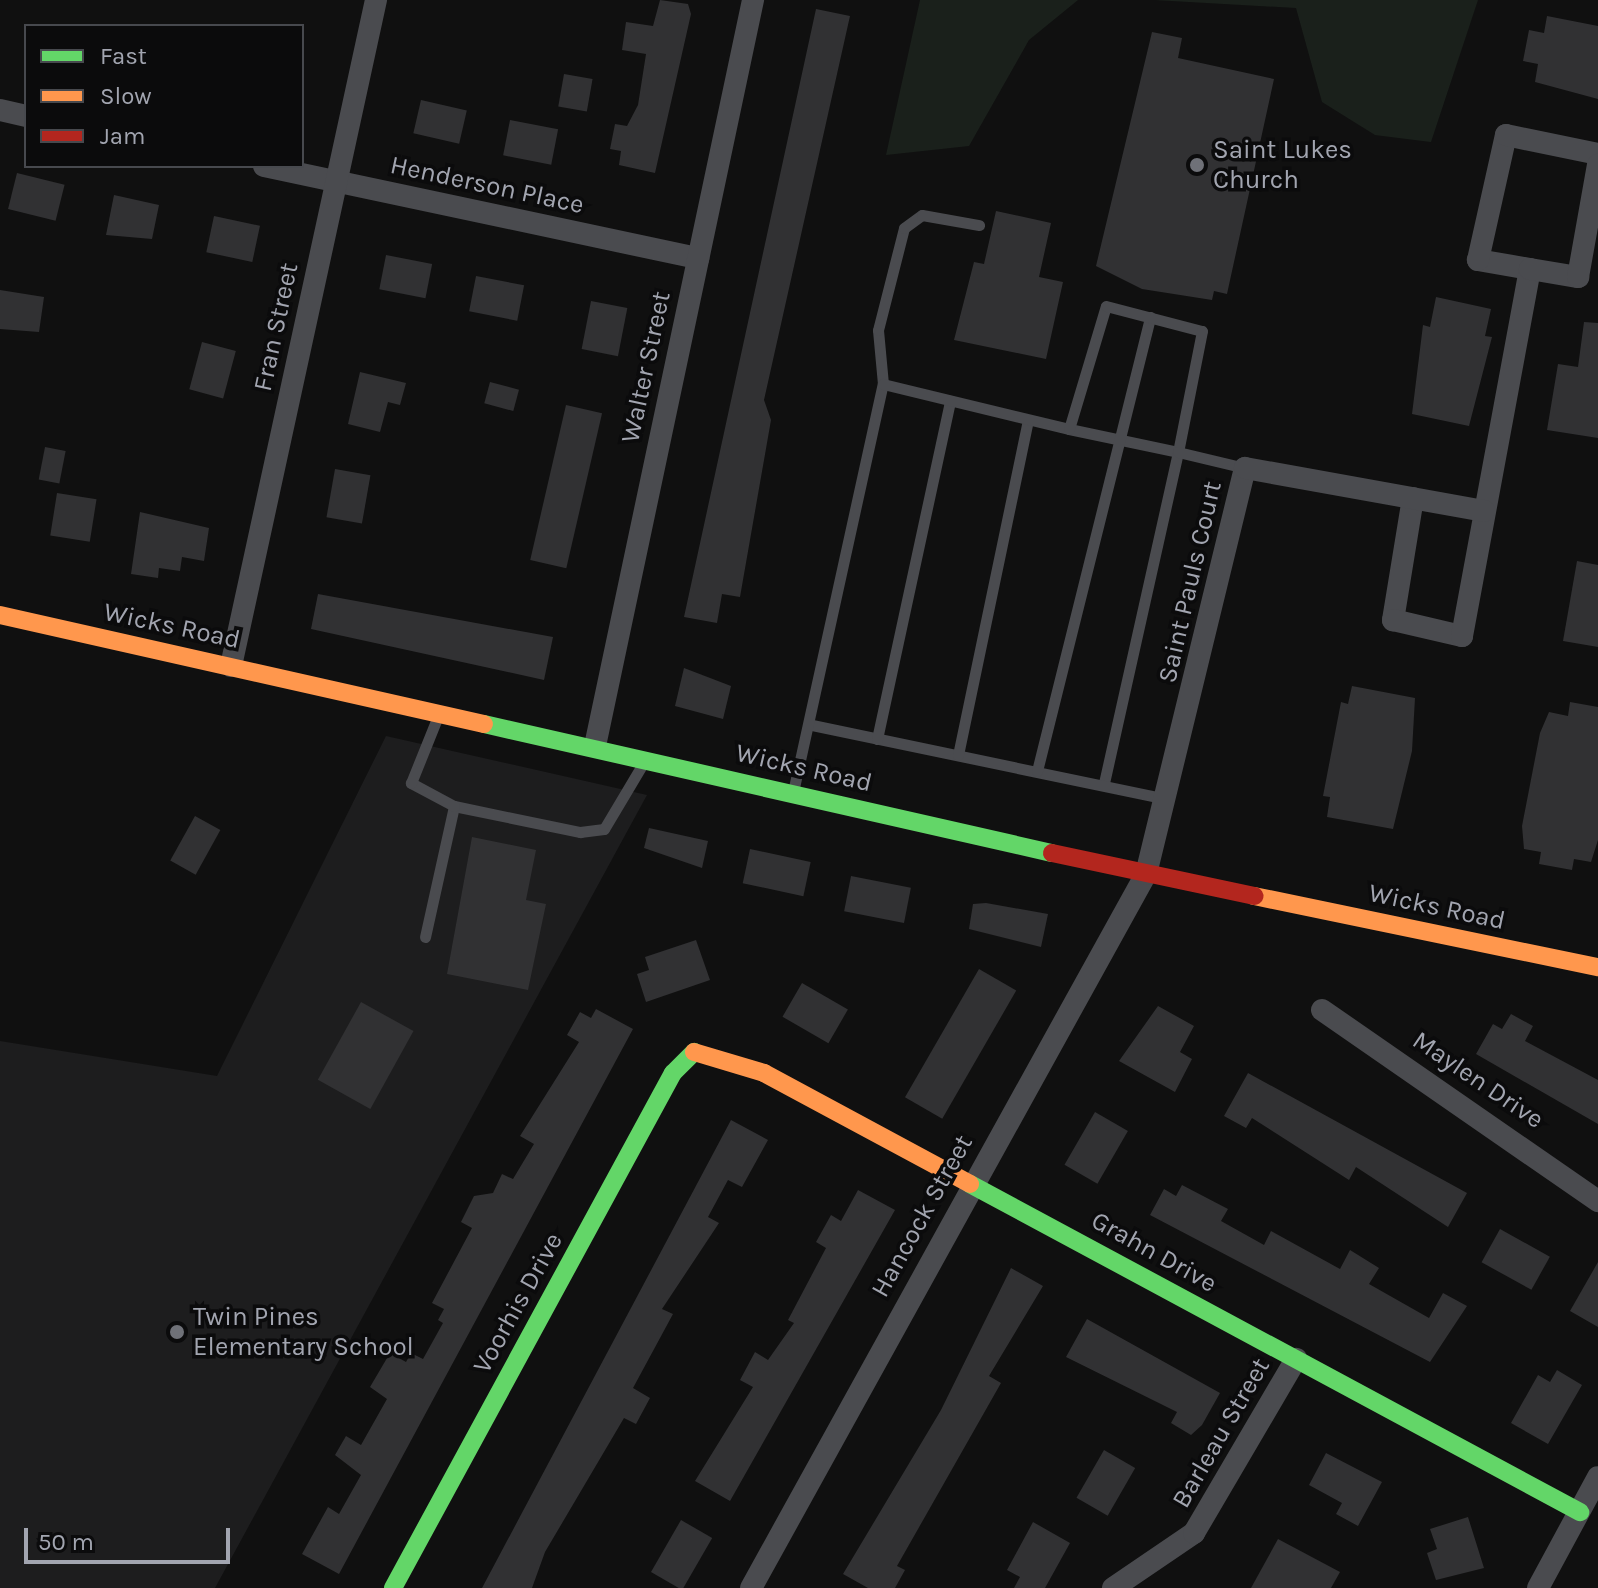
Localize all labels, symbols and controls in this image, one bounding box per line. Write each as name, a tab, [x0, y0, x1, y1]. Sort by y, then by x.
legend	[24, 24, 304, 168]
text: Fast	[100, 42, 147, 70]
text: Slow	[100, 82, 152, 110]
text: Jam	[100, 122, 145, 150]
place label: Saint Lukes Church	[1213, 134, 1352, 196]
street label: Henderson Place	[387, 149, 587, 221]
marker: Saint Lukes Church	[1188, 156, 1206, 174]
street label: Fran Street	[247, 260, 305, 394]
street label: Walter Street	[615, 288, 677, 446]
street label: Saint Pauls Court	[1152, 478, 1228, 686]
street label: Wicks Road	[101, 596, 243, 656]
street label: Wicks Road	[733, 737, 875, 799]
street label: Wicks Road	[1366, 877, 1508, 937]
street label: Maylen Drive	[1406, 1025, 1550, 1135]
street label: Hancock Street	[865, 1129, 979, 1303]
street label: Grahn Drive	[1086, 1205, 1222, 1299]
street label: Voorhis Drive	[467, 1227, 569, 1379]
place label: Twin Pines Elementary School	[193, 1301, 414, 1362]
marker: Twin Pines Elementary School	[168, 1323, 186, 1341]
street label: Barleau Street	[1165, 1352, 1277, 1514]
scale bar	[28, 1512, 234, 1562]
text: 50 m	[38, 1528, 94, 1556]

